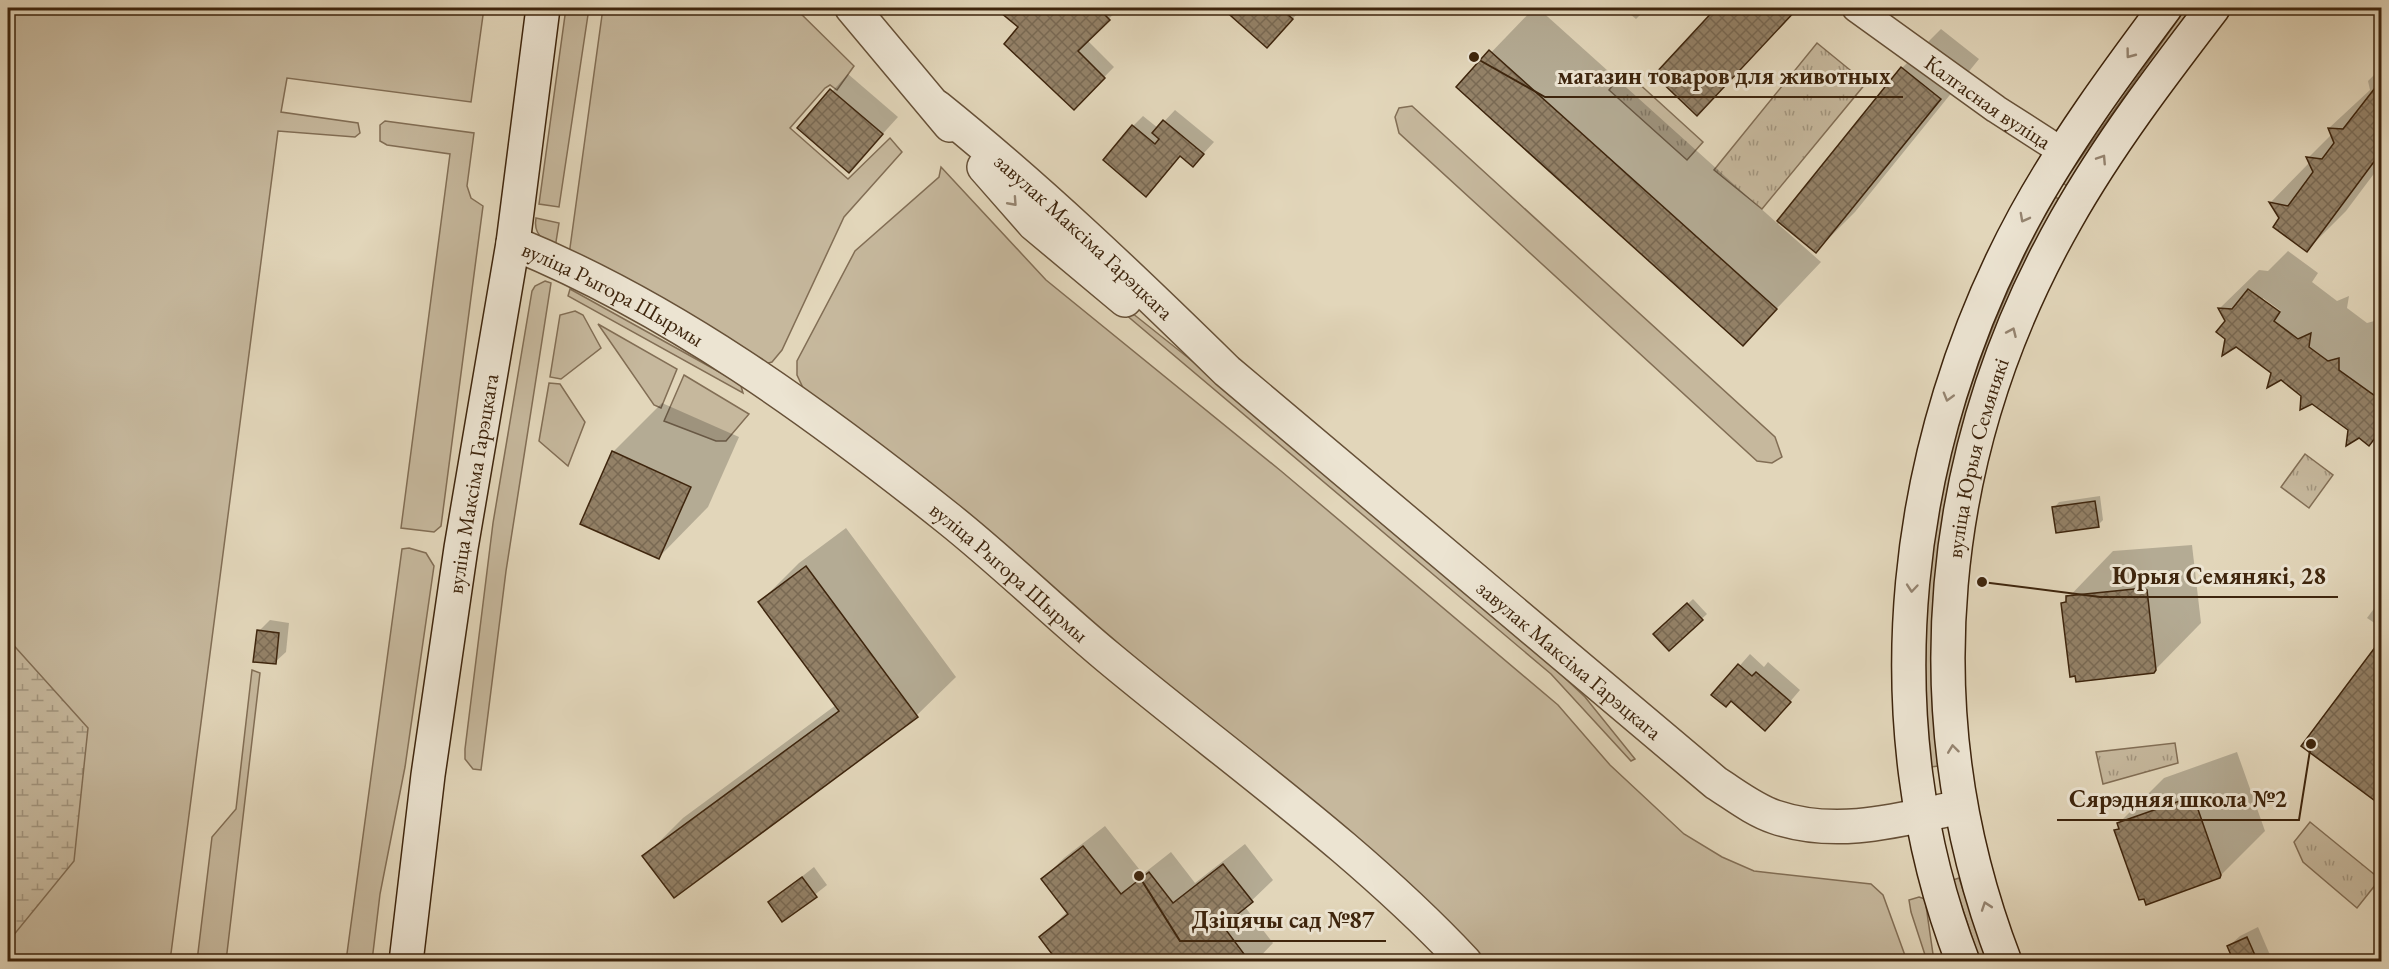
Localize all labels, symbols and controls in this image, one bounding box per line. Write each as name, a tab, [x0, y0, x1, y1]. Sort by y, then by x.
street label: Калгасная вуліца	[1919, 48, 2057, 156]
one-way arrow	[2126, 48, 2137, 59]
callout: магазин товаров для животных	[1545, 55, 1903, 97]
text: магазин товаров для животных	[1557, 60, 1891, 91]
street label: завулак Максіма Гарэцкага	[988, 147, 1180, 327]
one-way arrow	[2095, 155, 2106, 166]
one-way arrow	[1006, 195, 1017, 205]
one-way arrow	[2020, 212, 2031, 222]
street label: вуліца Рыгора Шырмы	[517, 234, 709, 353]
one-way arrow	[2005, 327, 2017, 338]
street label: вуліца Юрыя Семянякі	[1940, 354, 2016, 560]
street label: вуліца Максіма Гарэцкага	[441, 371, 506, 596]
one-way arrow	[1943, 392, 1956, 402]
street label: вуліца Рыгора Шырмы	[924, 495, 1095, 649]
callout: Юрыя Семянякі, 28	[2100, 555, 2338, 597]
text: Юрыя Семянякі, 28	[2112, 560, 2326, 591]
street label: завулак Максіма Гарэцкага	[1470, 573, 1668, 746]
one-way arrow	[1906, 584, 1919, 593]
one-way arrow	[1947, 744, 1960, 754]
callout: Сярэдняя школа №2	[2057, 778, 2299, 820]
text: Сярэдняя школа №2	[2069, 783, 2287, 814]
callout: Дзіцячы сад №87	[1180, 899, 1386, 941]
one-way arrow	[1980, 901, 1993, 912]
text: Дзіцячы сад №87	[1192, 904, 1375, 935]

